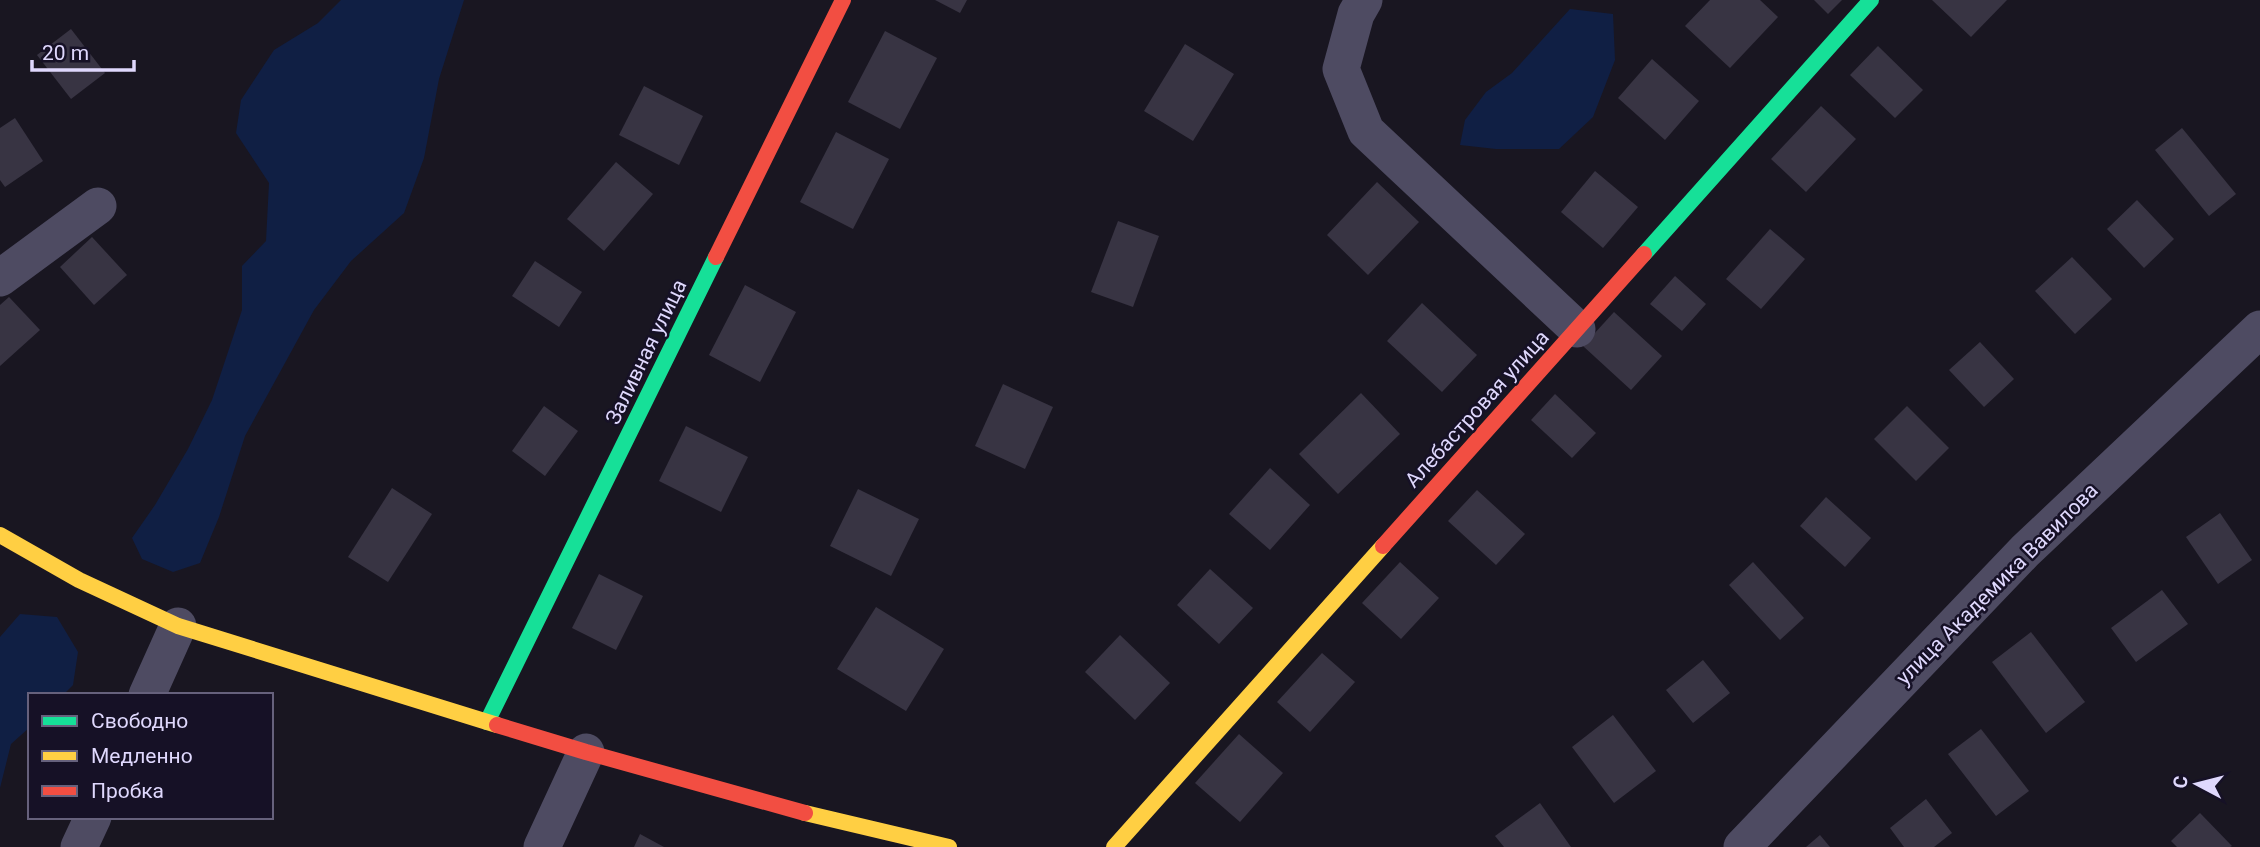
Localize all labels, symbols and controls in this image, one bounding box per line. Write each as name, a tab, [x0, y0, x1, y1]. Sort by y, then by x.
scale bar	[32, 28, 133, 72]
text: 20 m	[42, 41, 89, 65]
street label: Заливная улица	[601, 276, 691, 428]
street label: Алебастровая улица	[1400, 326, 1554, 492]
street label: улица Академика Вавилова	[1891, 478, 2103, 690]
legend	[28, 693, 273, 819]
text: Свободно	[91, 709, 188, 733]
text: Медленно	[91, 744, 193, 768]
north arrow	[2162, 749, 2232, 819]
text: С	[2168, 774, 2193, 790]
text: Пробка	[91, 779, 164, 803]

